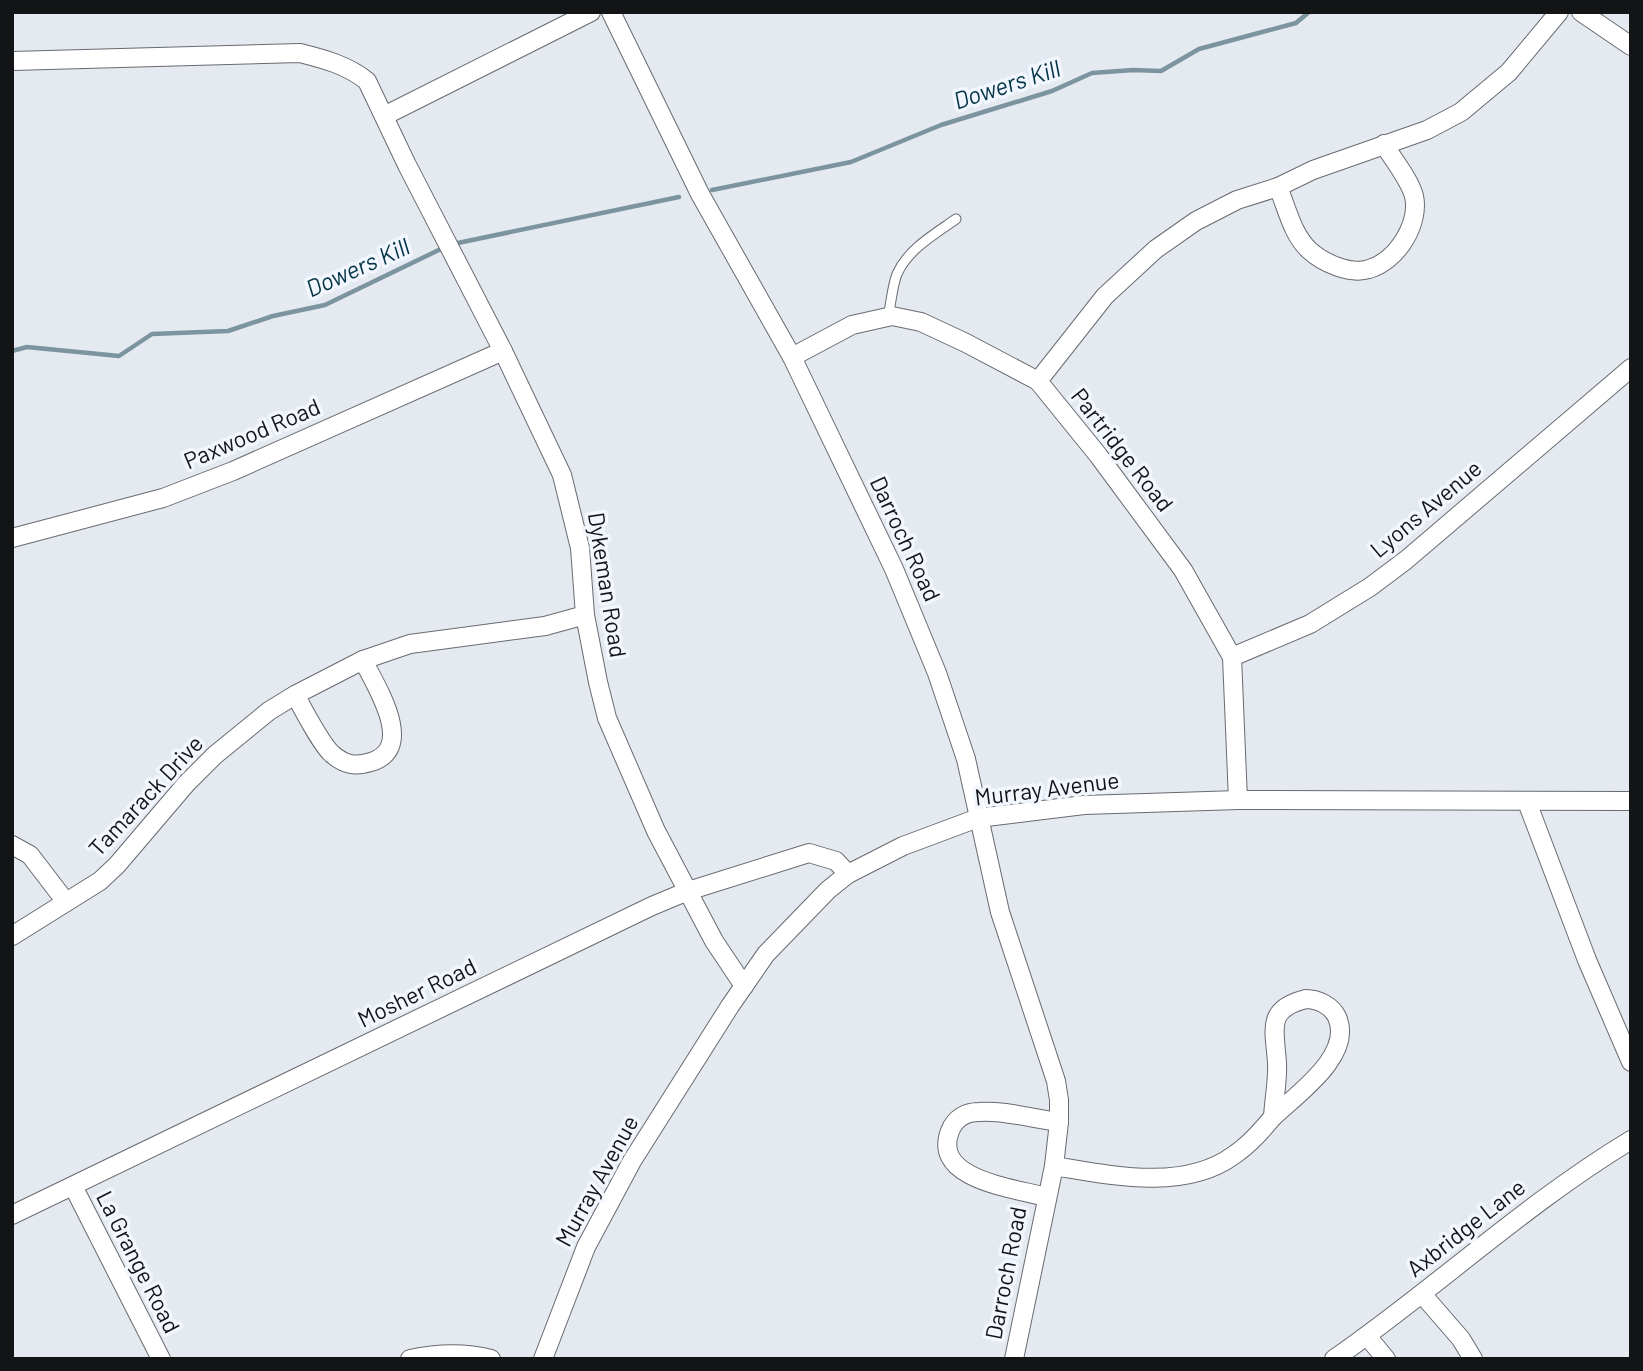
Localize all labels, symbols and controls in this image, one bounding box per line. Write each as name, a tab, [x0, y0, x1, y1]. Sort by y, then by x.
water label: Dowers Kill	[950, 53, 1064, 114]
water label: Dowers Kill	[301, 231, 414, 302]
street label: Partridge Road	[1066, 382, 1180, 517]
street label: Paxwood Road	[179, 392, 324, 474]
street label: Lyons Avenue	[1364, 454, 1487, 563]
street label: Darroch Road	[865, 472, 947, 606]
street label: Dykeman Road	[583, 510, 633, 659]
street label: Tamarack Drive	[82, 729, 208, 861]
street label: Murray Avenue	[973, 765, 1121, 811]
street label: Mosher Road	[353, 951, 480, 1033]
street label: Murray Avenue	[549, 1110, 644, 1251]
street label: Axbridge Lane	[1401, 1172, 1530, 1282]
street label: La Grange Road	[91, 1186, 187, 1337]
street label: Darroch Road	[978, 1204, 1032, 1342]

